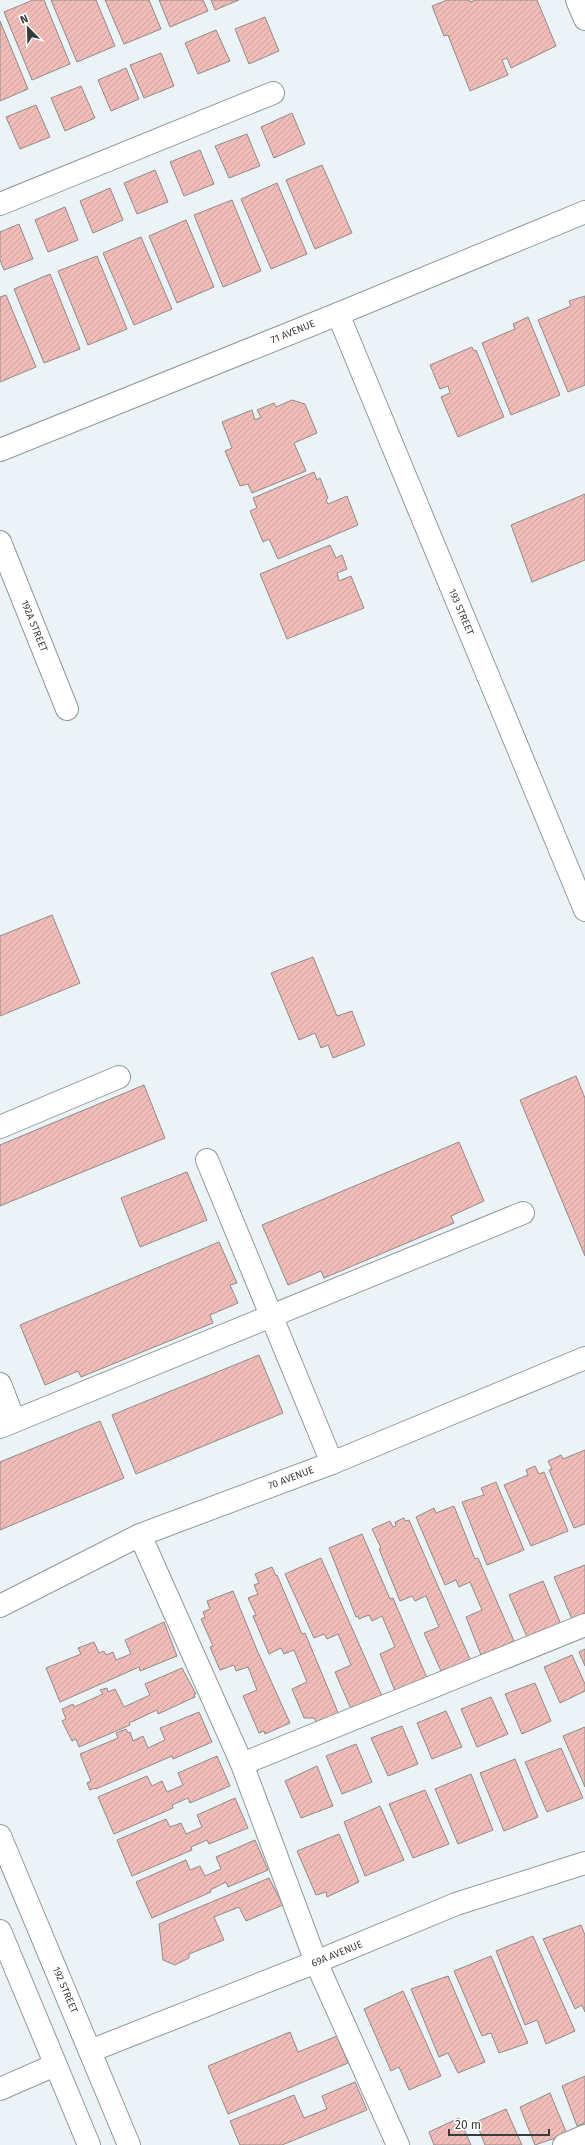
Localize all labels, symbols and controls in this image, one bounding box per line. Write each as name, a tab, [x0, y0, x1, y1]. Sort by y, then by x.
north arrow	[8, 8, 48, 48]
text: N	[18, 12, 30, 27]
street label: 71 AVENUE	[269, 318, 317, 346]
street label: 193 STREET	[446, 587, 476, 638]
street label: 192A STREET	[18, 598, 50, 655]
street label: 70 AVENUE	[267, 1464, 315, 1492]
street label: 69A AVENUE	[310, 1938, 364, 1970]
street label: 192 STREET	[50, 1965, 80, 2016]
scale bar	[449, 2111, 549, 2137]
text: 20 m	[455, 2118, 481, 2132]

